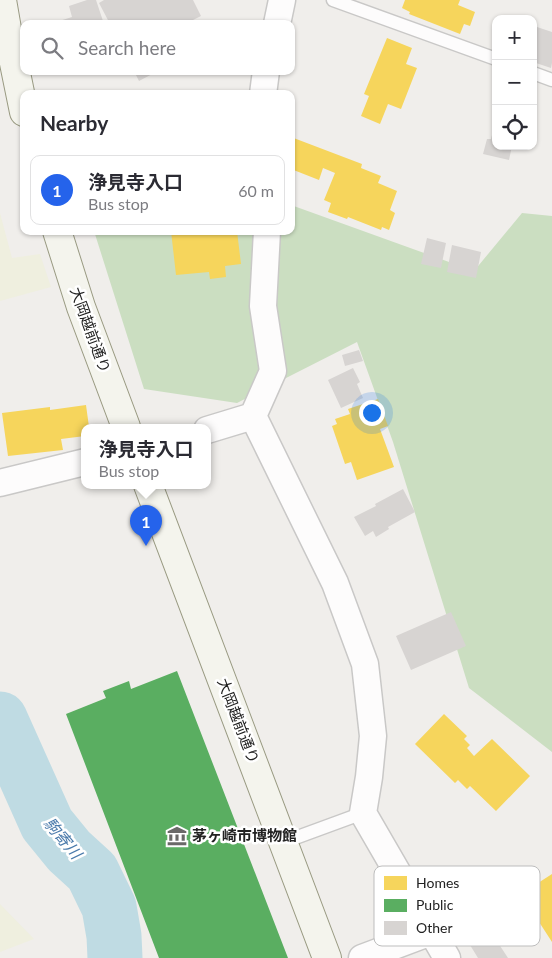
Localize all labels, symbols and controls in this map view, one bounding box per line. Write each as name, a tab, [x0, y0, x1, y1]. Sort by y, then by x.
map controls	[492, 15, 537, 150]
button: +	[492, 15, 537, 60]
search box	[20, 20, 295, 75]
icon: search	[38, 34, 66, 62]
text: Search here	[78, 36, 176, 59]
button: −	[492, 60, 537, 105]
button: locate	[492, 105, 537, 150]
text: Nearby	[40, 110, 108, 135]
text: 浄見寺入口	[88, 170, 183, 193]
text: 1	[52, 181, 62, 200]
text: 60 m	[238, 181, 274, 200]
text: Bus stop	[88, 194, 149, 213]
street label: 大岡越前通り	[67, 284, 115, 375]
your location	[359, 400, 385, 426]
popup	[81, 424, 211, 489]
text: 浄見寺入口	[98, 437, 194, 460]
text: Bus stop	[98, 461, 159, 480]
pin: 1	[130, 505, 162, 546]
street label: 大岡越前通り	[214, 675, 263, 766]
water label: 駒寄川	[41, 813, 87, 864]
museum icon: 茅ヶ崎市博物館	[166, 825, 188, 847]
place label: 茅ヶ崎市博物館	[192, 826, 297, 844]
legend	[374, 866, 540, 946]
text: Homes	[416, 874, 459, 891]
text: Public	[416, 896, 454, 913]
text: Other	[416, 919, 453, 936]

